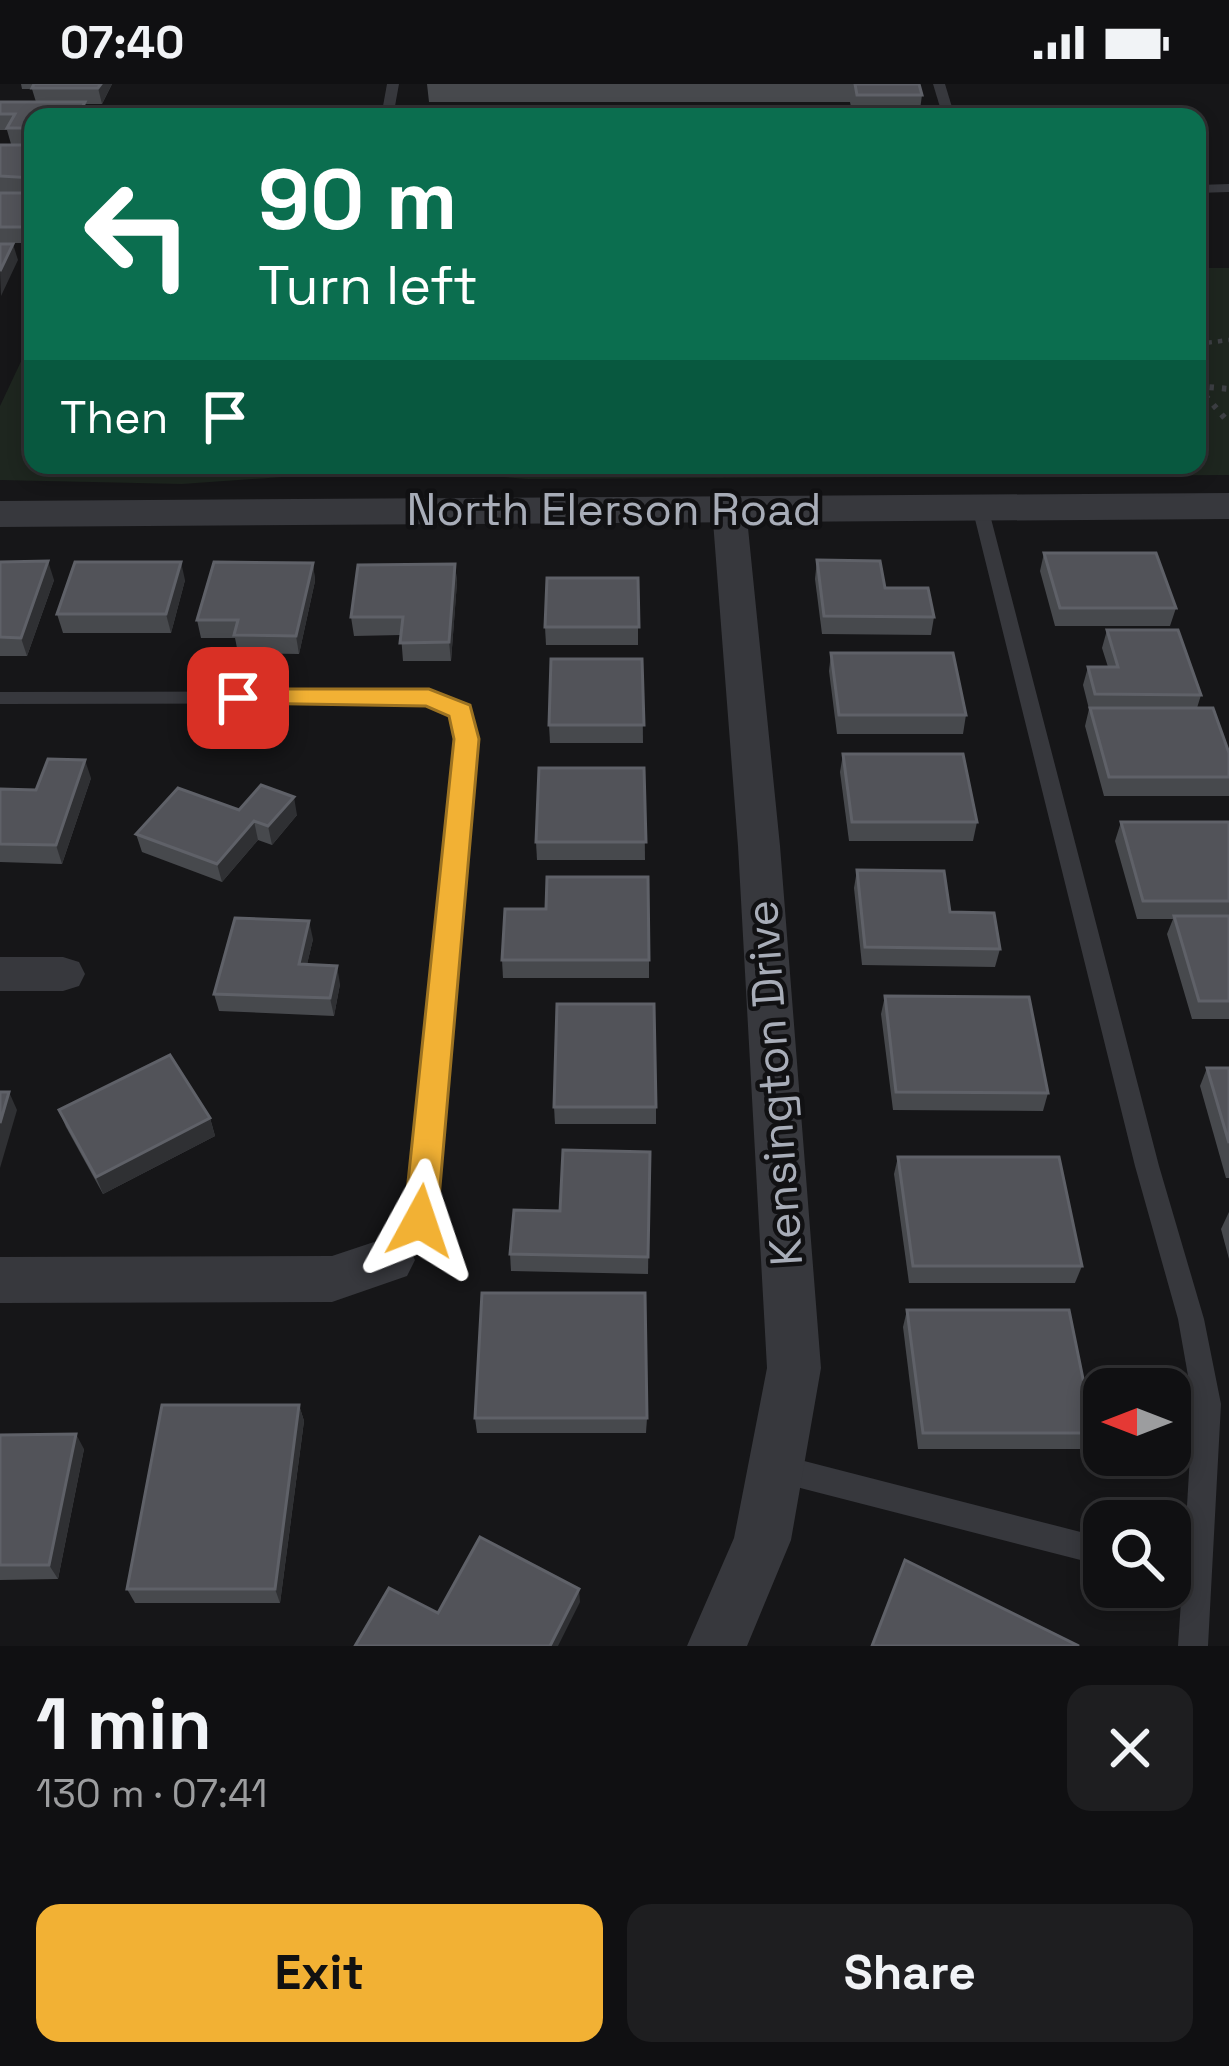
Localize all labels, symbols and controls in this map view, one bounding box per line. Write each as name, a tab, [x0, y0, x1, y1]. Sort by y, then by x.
text: 07:40	[60, 14, 184, 71]
text: 90 m	[258, 146, 457, 254]
icon: left	[60, 156, 216, 312]
text: Turn left	[258, 251, 478, 320]
icon: arrive	[192, 384, 258, 450]
text: Then	[60, 389, 168, 446]
street label: North Elerson Road	[406, 481, 822, 538]
pin	[187, 647, 289, 749]
icon: arrive	[205, 665, 271, 731]
street label: Kensington Drive	[733, 898, 815, 1268]
position arrow	[357, 1158, 483, 1284]
north arrow	[1083, 1368, 1191, 1476]
map controls	[1083, 1368, 1191, 1608]
button: search	[1083, 1500, 1191, 1608]
text: 1 min	[36, 1678, 212, 1770]
button: close	[1067, 1685, 1193, 1811]
text: 130 m · 07:41	[36, 1769, 268, 1818]
button: Exit	[36, 1904, 603, 2042]
button: Share	[627, 1904, 1193, 2042]

